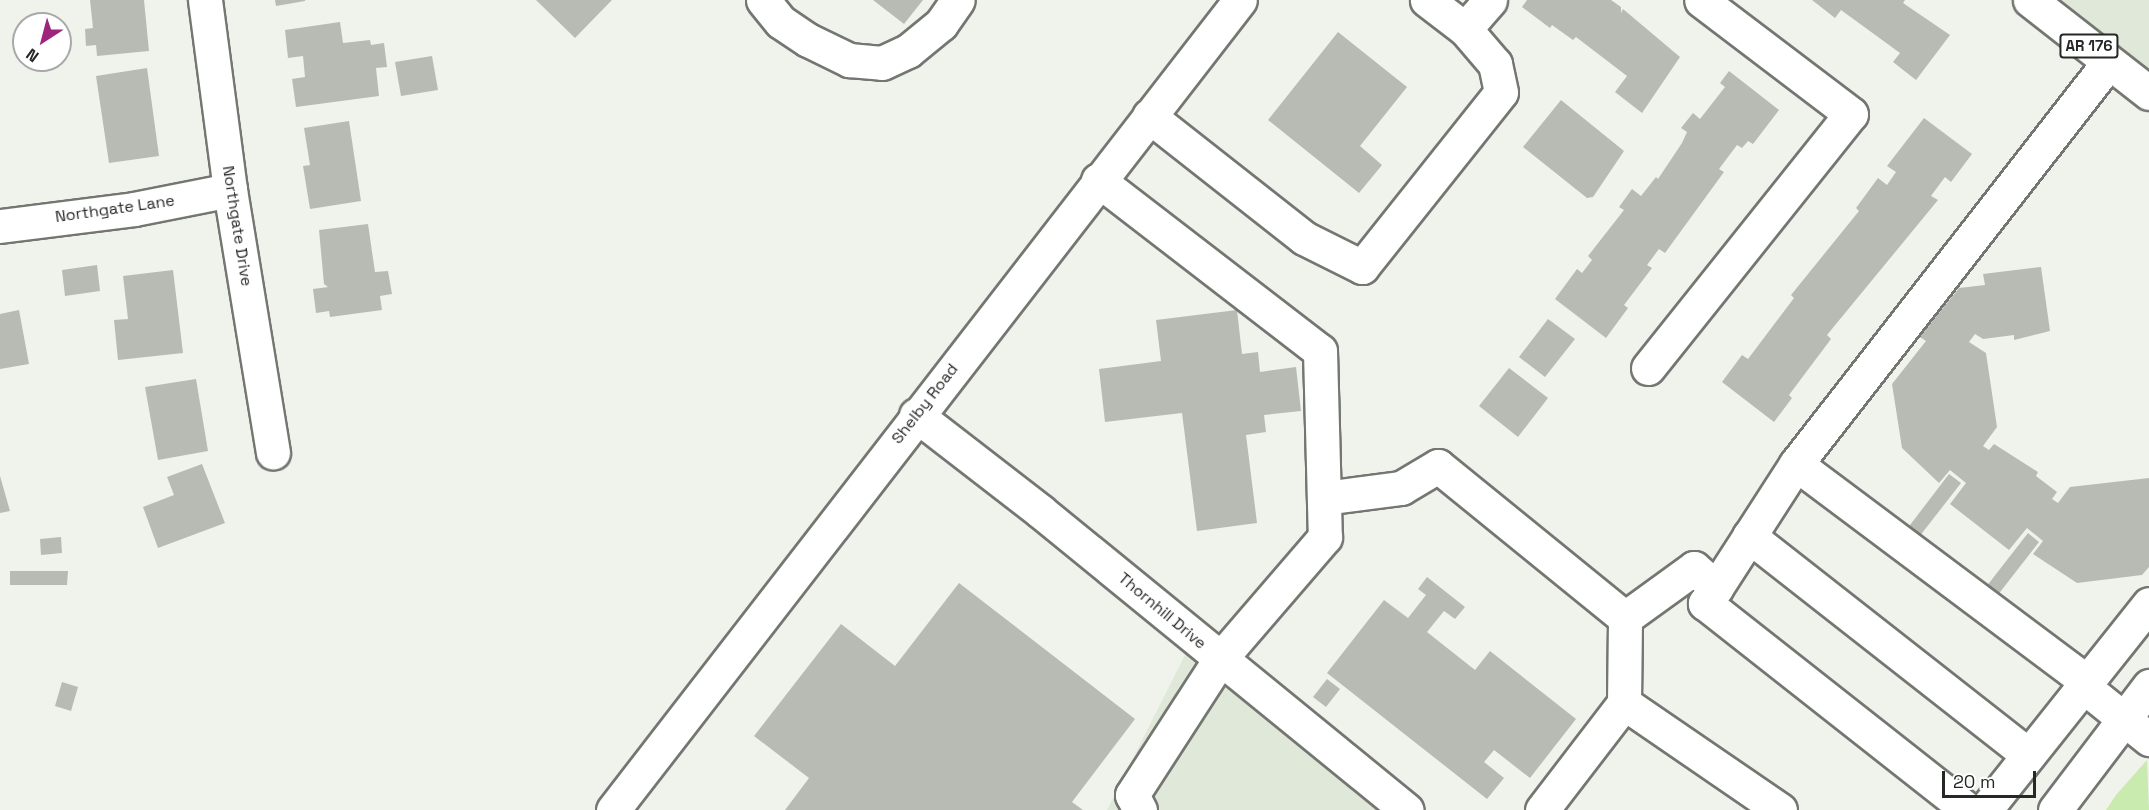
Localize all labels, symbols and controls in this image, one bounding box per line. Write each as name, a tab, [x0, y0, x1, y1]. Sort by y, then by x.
north arrow	[12, 12, 72, 72]
road number: AR 176	[2059, 34, 2119, 58]
text: N	[22, 44, 43, 67]
street label: Northgate Drive	[218, 164, 256, 288]
street label: Northgate Lane	[54, 191, 176, 227]
street label: Shelby Road	[888, 360, 962, 448]
street label: Thornhill Drive	[1114, 569, 1210, 653]
scale bar	[1945, 759, 2040, 797]
text: 20 m	[1953, 770, 1996, 793]

